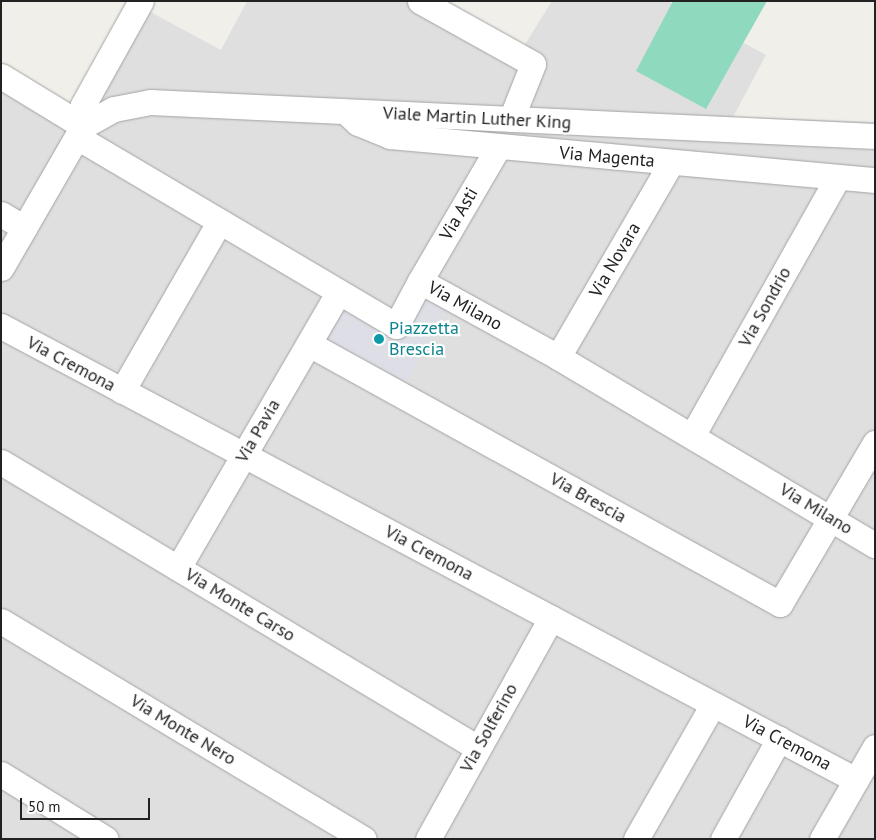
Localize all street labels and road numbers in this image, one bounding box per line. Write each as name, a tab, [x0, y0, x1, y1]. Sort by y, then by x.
street label: Viale Martin Luther King	[382, 102, 572, 134]
street label: Via Magenta	[558, 142, 656, 172]
street label: Via Asti	[435, 184, 483, 244]
street label: Via Novara	[585, 219, 645, 301]
street label: Via Sondrio	[734, 263, 796, 351]
street label: Via Milano	[424, 277, 506, 335]
street label: Via Cremona	[23, 332, 119, 396]
street label: Via Pavia	[231, 395, 285, 467]
street label: Via Brescia	[546, 468, 630, 528]
street label: Via Milano	[775, 479, 857, 539]
street label: Via Cremona	[381, 521, 477, 585]
street label: Via Monte Carso	[181, 564, 299, 646]
street label: Via Solferino	[456, 680, 522, 776]
street label: Via Monte Nero	[126, 690, 240, 770]
street label: Via Cremona	[739, 711, 835, 775]

